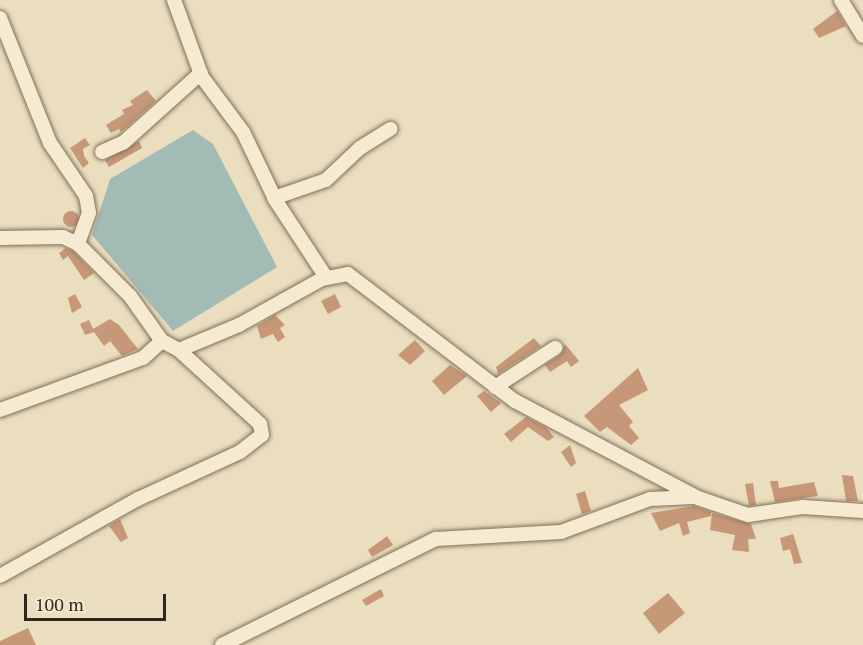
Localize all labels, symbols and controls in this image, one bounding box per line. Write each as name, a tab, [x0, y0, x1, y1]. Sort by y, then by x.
scale bar	[27, 582, 170, 620]
text: 100 m	[35, 592, 84, 616]

